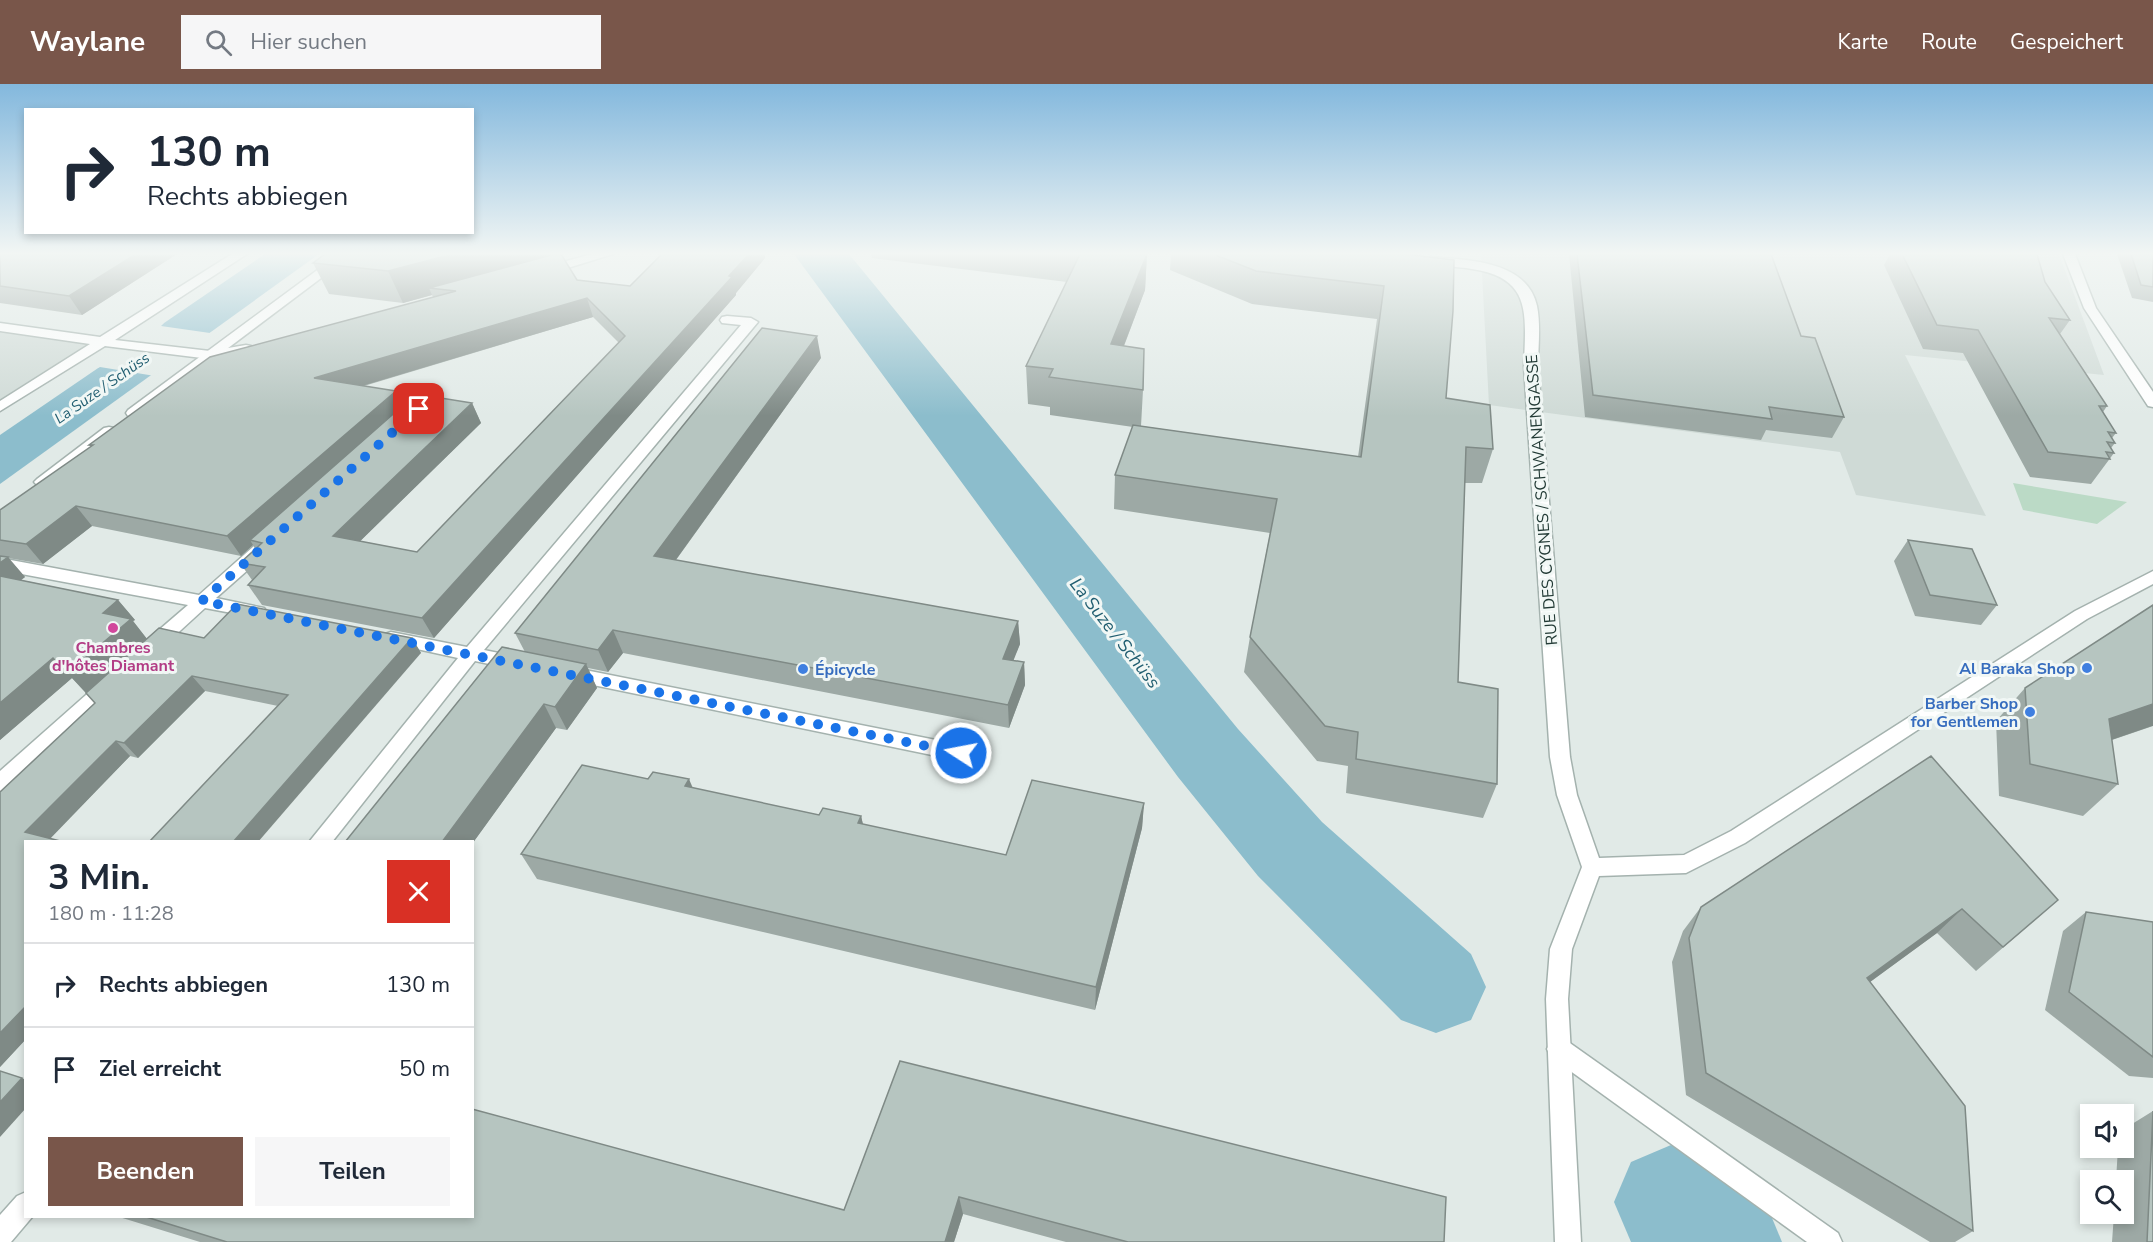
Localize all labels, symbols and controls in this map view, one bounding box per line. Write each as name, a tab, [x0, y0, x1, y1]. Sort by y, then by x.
search box	[181, 15, 601, 69]
text: Waylane	[30, 23, 145, 61]
icon: search	[202, 26, 235, 59]
text: Hier suchen	[250, 27, 367, 57]
text: Karte	[1838, 28, 1888, 56]
text: Route	[1921, 28, 1977, 56]
text: Gespeichert	[2010, 28, 2123, 56]
text: 130 m	[147, 124, 271, 181]
icon: right	[48, 132, 126, 210]
text: Rechts abbiegen	[147, 178, 348, 215]
water label: La Suze / Schüss	[50, 348, 154, 428]
street label: RUE DES CYGNES / SCHWANENGASSE	[1521, 354, 1563, 646]
pin	[393, 383, 444, 434]
icon: arrive	[402, 392, 435, 425]
water label: La Suze / Schüss	[1064, 573, 1166, 693]
marker: Chambres d'hôtes Diamant	[106, 621, 120, 635]
place label: Chambres d'hôtes Diamant	[52, 637, 175, 677]
place label: Al Baraka Shop	[1959, 658, 2075, 680]
place label: Épicycle	[815, 659, 876, 681]
marker: Al Baraka Shop	[2080, 661, 2094, 675]
marker: Épicycle	[796, 662, 810, 676]
place label: Barber Shop for Gentlemen	[1911, 693, 2018, 733]
marker: Barber Shop for Gentlemen	[2023, 705, 2037, 719]
position arrow	[929, 721, 993, 785]
text: 3 Min.	[48, 853, 150, 902]
button: close	[387, 860, 450, 923]
text: 180 m · 11:28	[48, 900, 174, 927]
icon: right	[48, 969, 81, 1002]
text: Rechts abbiegen	[99, 970, 268, 1000]
text: 130 m	[386, 970, 450, 1000]
icon: arrive	[48, 1053, 81, 1086]
text: Ziel erreicht	[99, 1054, 221, 1084]
text: 50 m	[399, 1054, 450, 1084]
map controls	[2080, 1104, 2134, 1224]
button: sound	[2080, 1104, 2134, 1158]
button: Beenden	[48, 1137, 243, 1206]
button: Teilen	[255, 1137, 450, 1206]
button: search	[2080, 1170, 2134, 1224]

